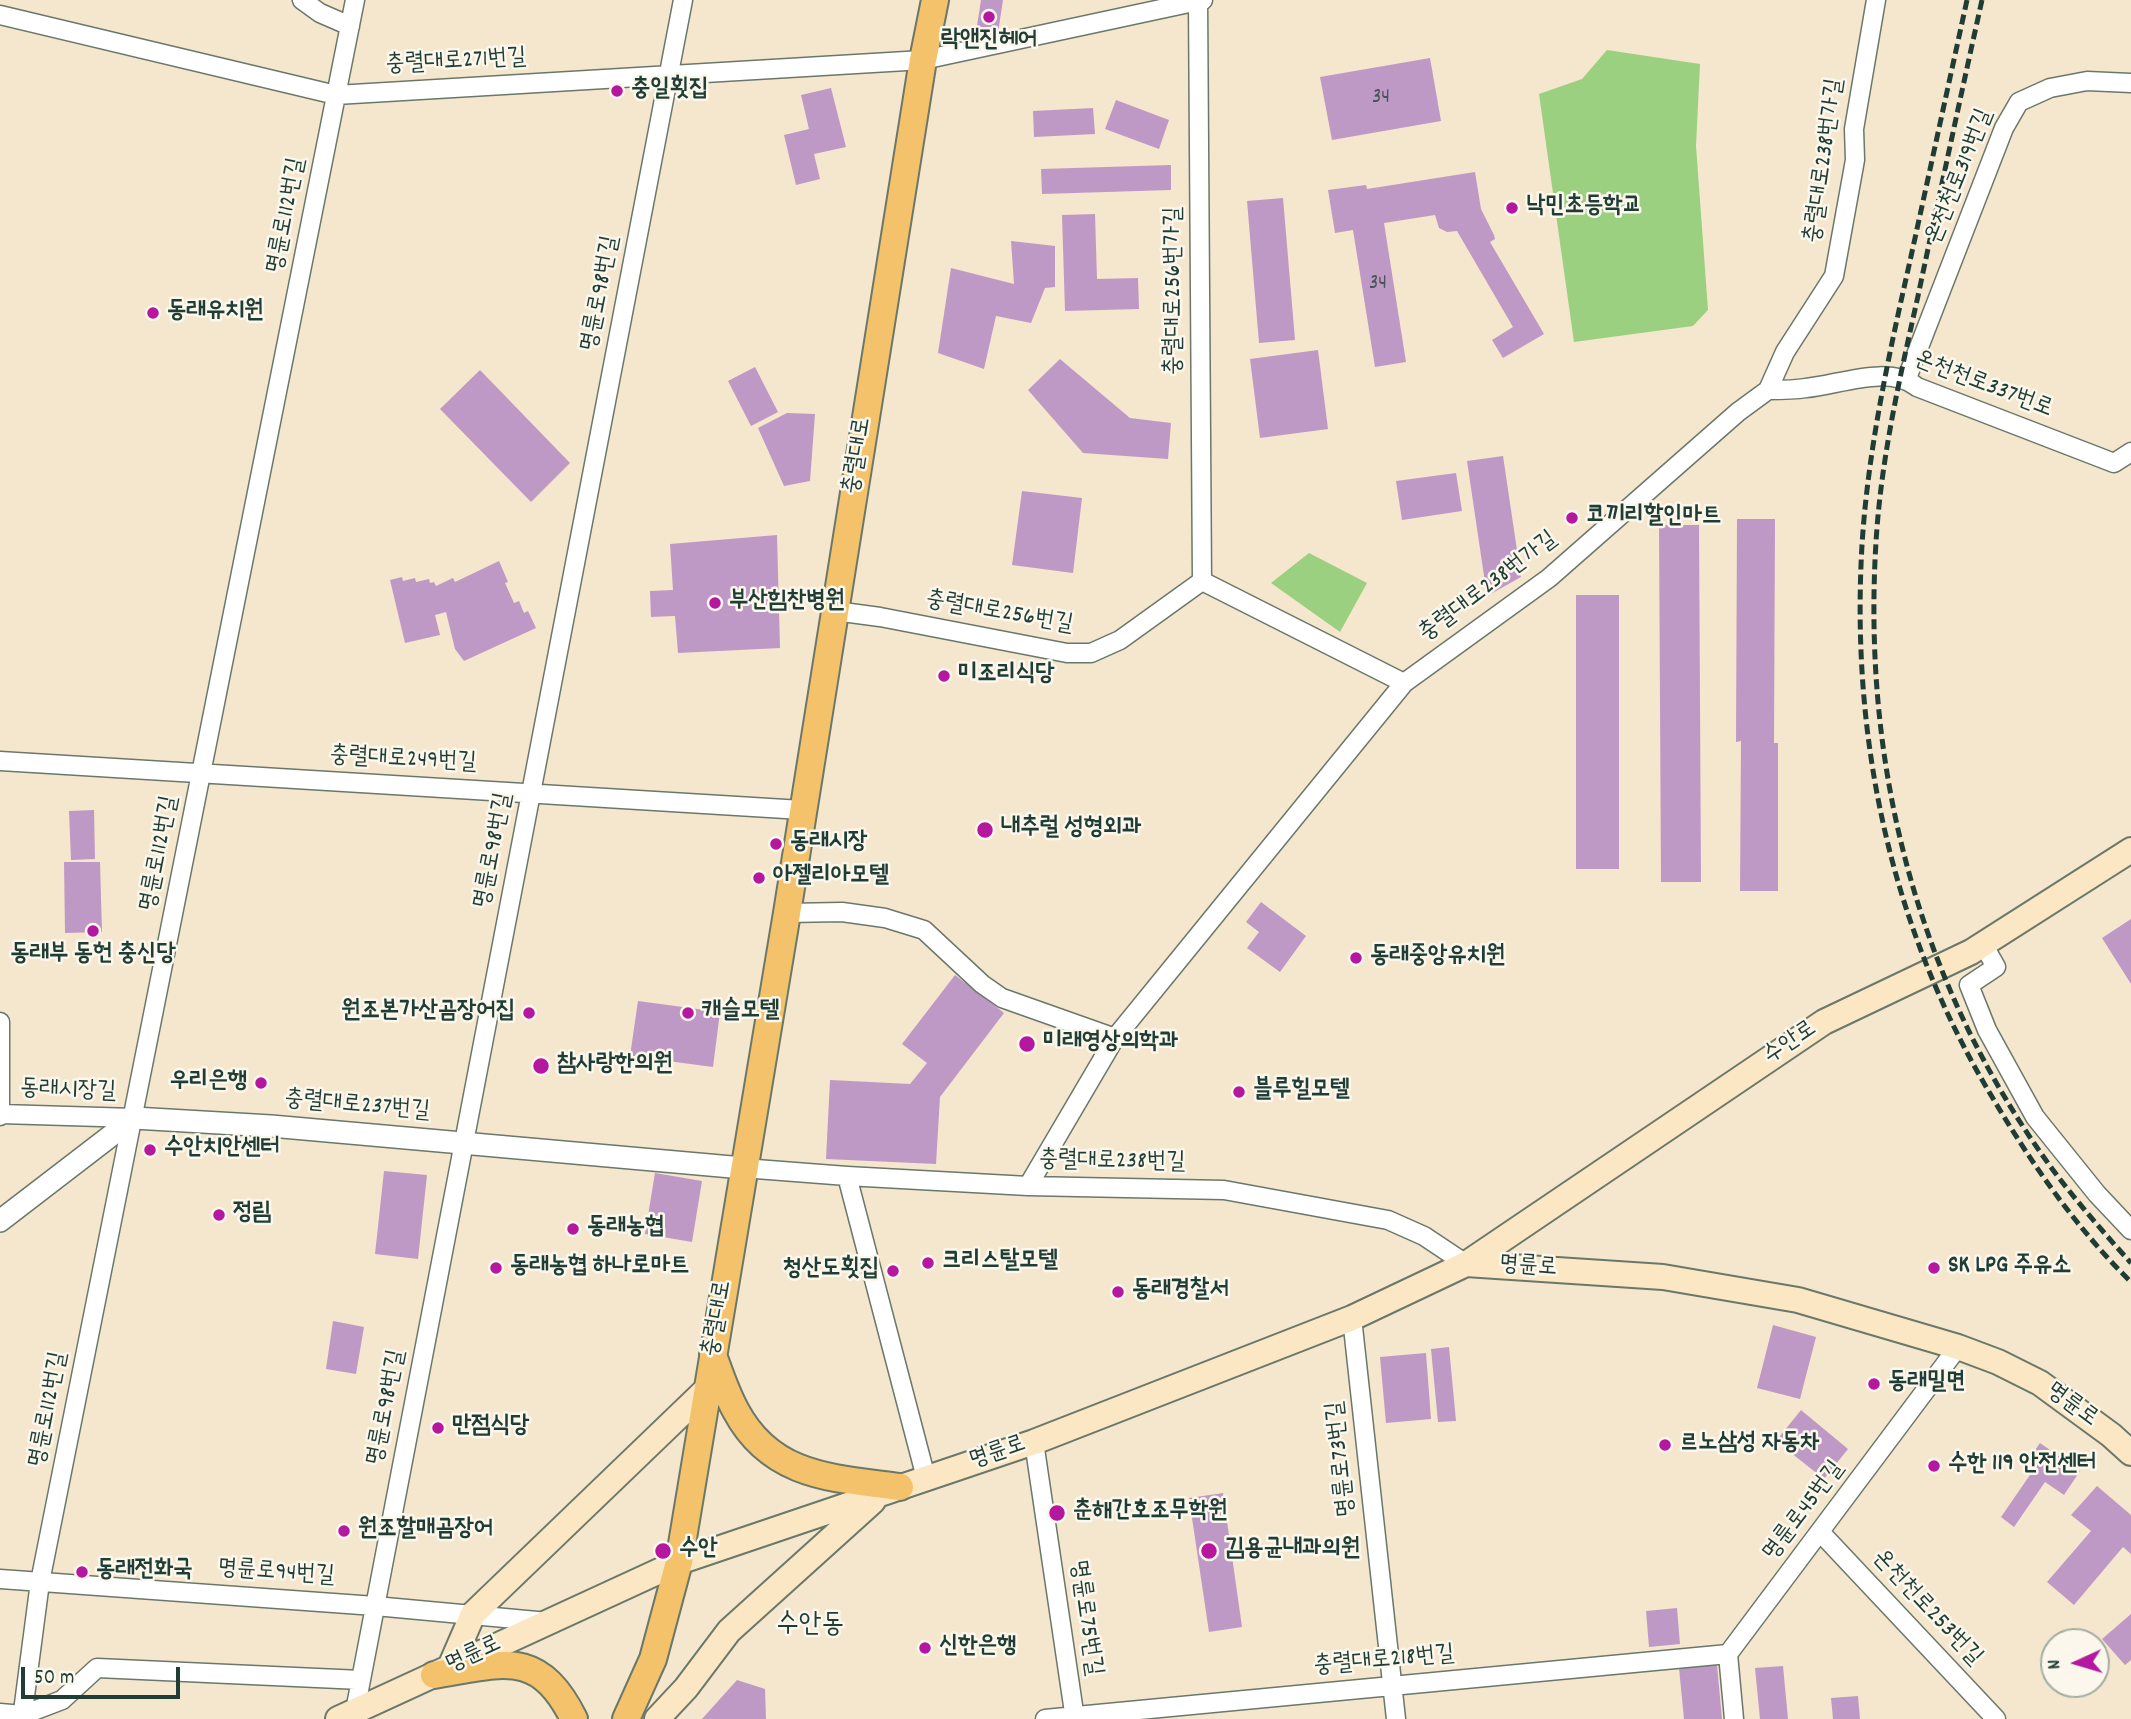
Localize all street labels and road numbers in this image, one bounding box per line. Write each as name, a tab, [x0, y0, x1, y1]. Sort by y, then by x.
street label: 충렬대로271번길	[385, 45, 527, 81]
street label: 충렬대로238번가길	[1800, 77, 1852, 245]
street label: 온천천로319번길	[1921, 105, 2001, 249]
street label: 명륜로112번길	[263, 156, 313, 276]
street label: 충렬대로256번가길	[1162, 207, 1190, 375]
street label: 명륜로98번길	[577, 234, 627, 354]
street label: 온천천로337번로	[1910, 346, 2056, 426]
street label: 충렬대로	[839, 416, 879, 496]
street label: 충렬대로238번가길	[1414, 527, 1564, 649]
street label: 충렬대로256번길	[923, 587, 1075, 641]
street label: 충렬대로249번길	[329, 743, 477, 779]
street label: 명륜로98번길	[470, 791, 520, 911]
street label: 명륜로112번길	[136, 794, 186, 914]
street label: 수안로	[1759, 1016, 1823, 1072]
street label: 동래시장길	[19, 1076, 117, 1108]
street label: 충렬대로237번길	[283, 1086, 431, 1128]
street label: 충렬대로238번길	[1038, 1147, 1186, 1179]
street label: 명륜로	[1498, 1252, 1558, 1284]
street label: 충렬대로	[698, 1278, 740, 1360]
street label: 명륜로98번길	[363, 1348, 413, 1468]
street label: 명륜로112번길	[25, 1350, 75, 1470]
street label: 명륜로	[2039, 1377, 2103, 1435]
street label: 명륜로73번길	[1323, 1400, 1363, 1518]
street label: 명륜로	[966, 1431, 1030, 1477]
street label: 명륜로45번길	[1758, 1456, 1852, 1568]
street label: 온천천로253번길	[1865, 1545, 1987, 1673]
street label: 명륜로94번길	[216, 1556, 336, 1592]
street label: 명륜로75번길	[1062, 1558, 1106, 1678]
street label: 명륜로	[442, 1631, 506, 1681]
street label: 충렬대로218번길	[1312, 1641, 1456, 1683]

